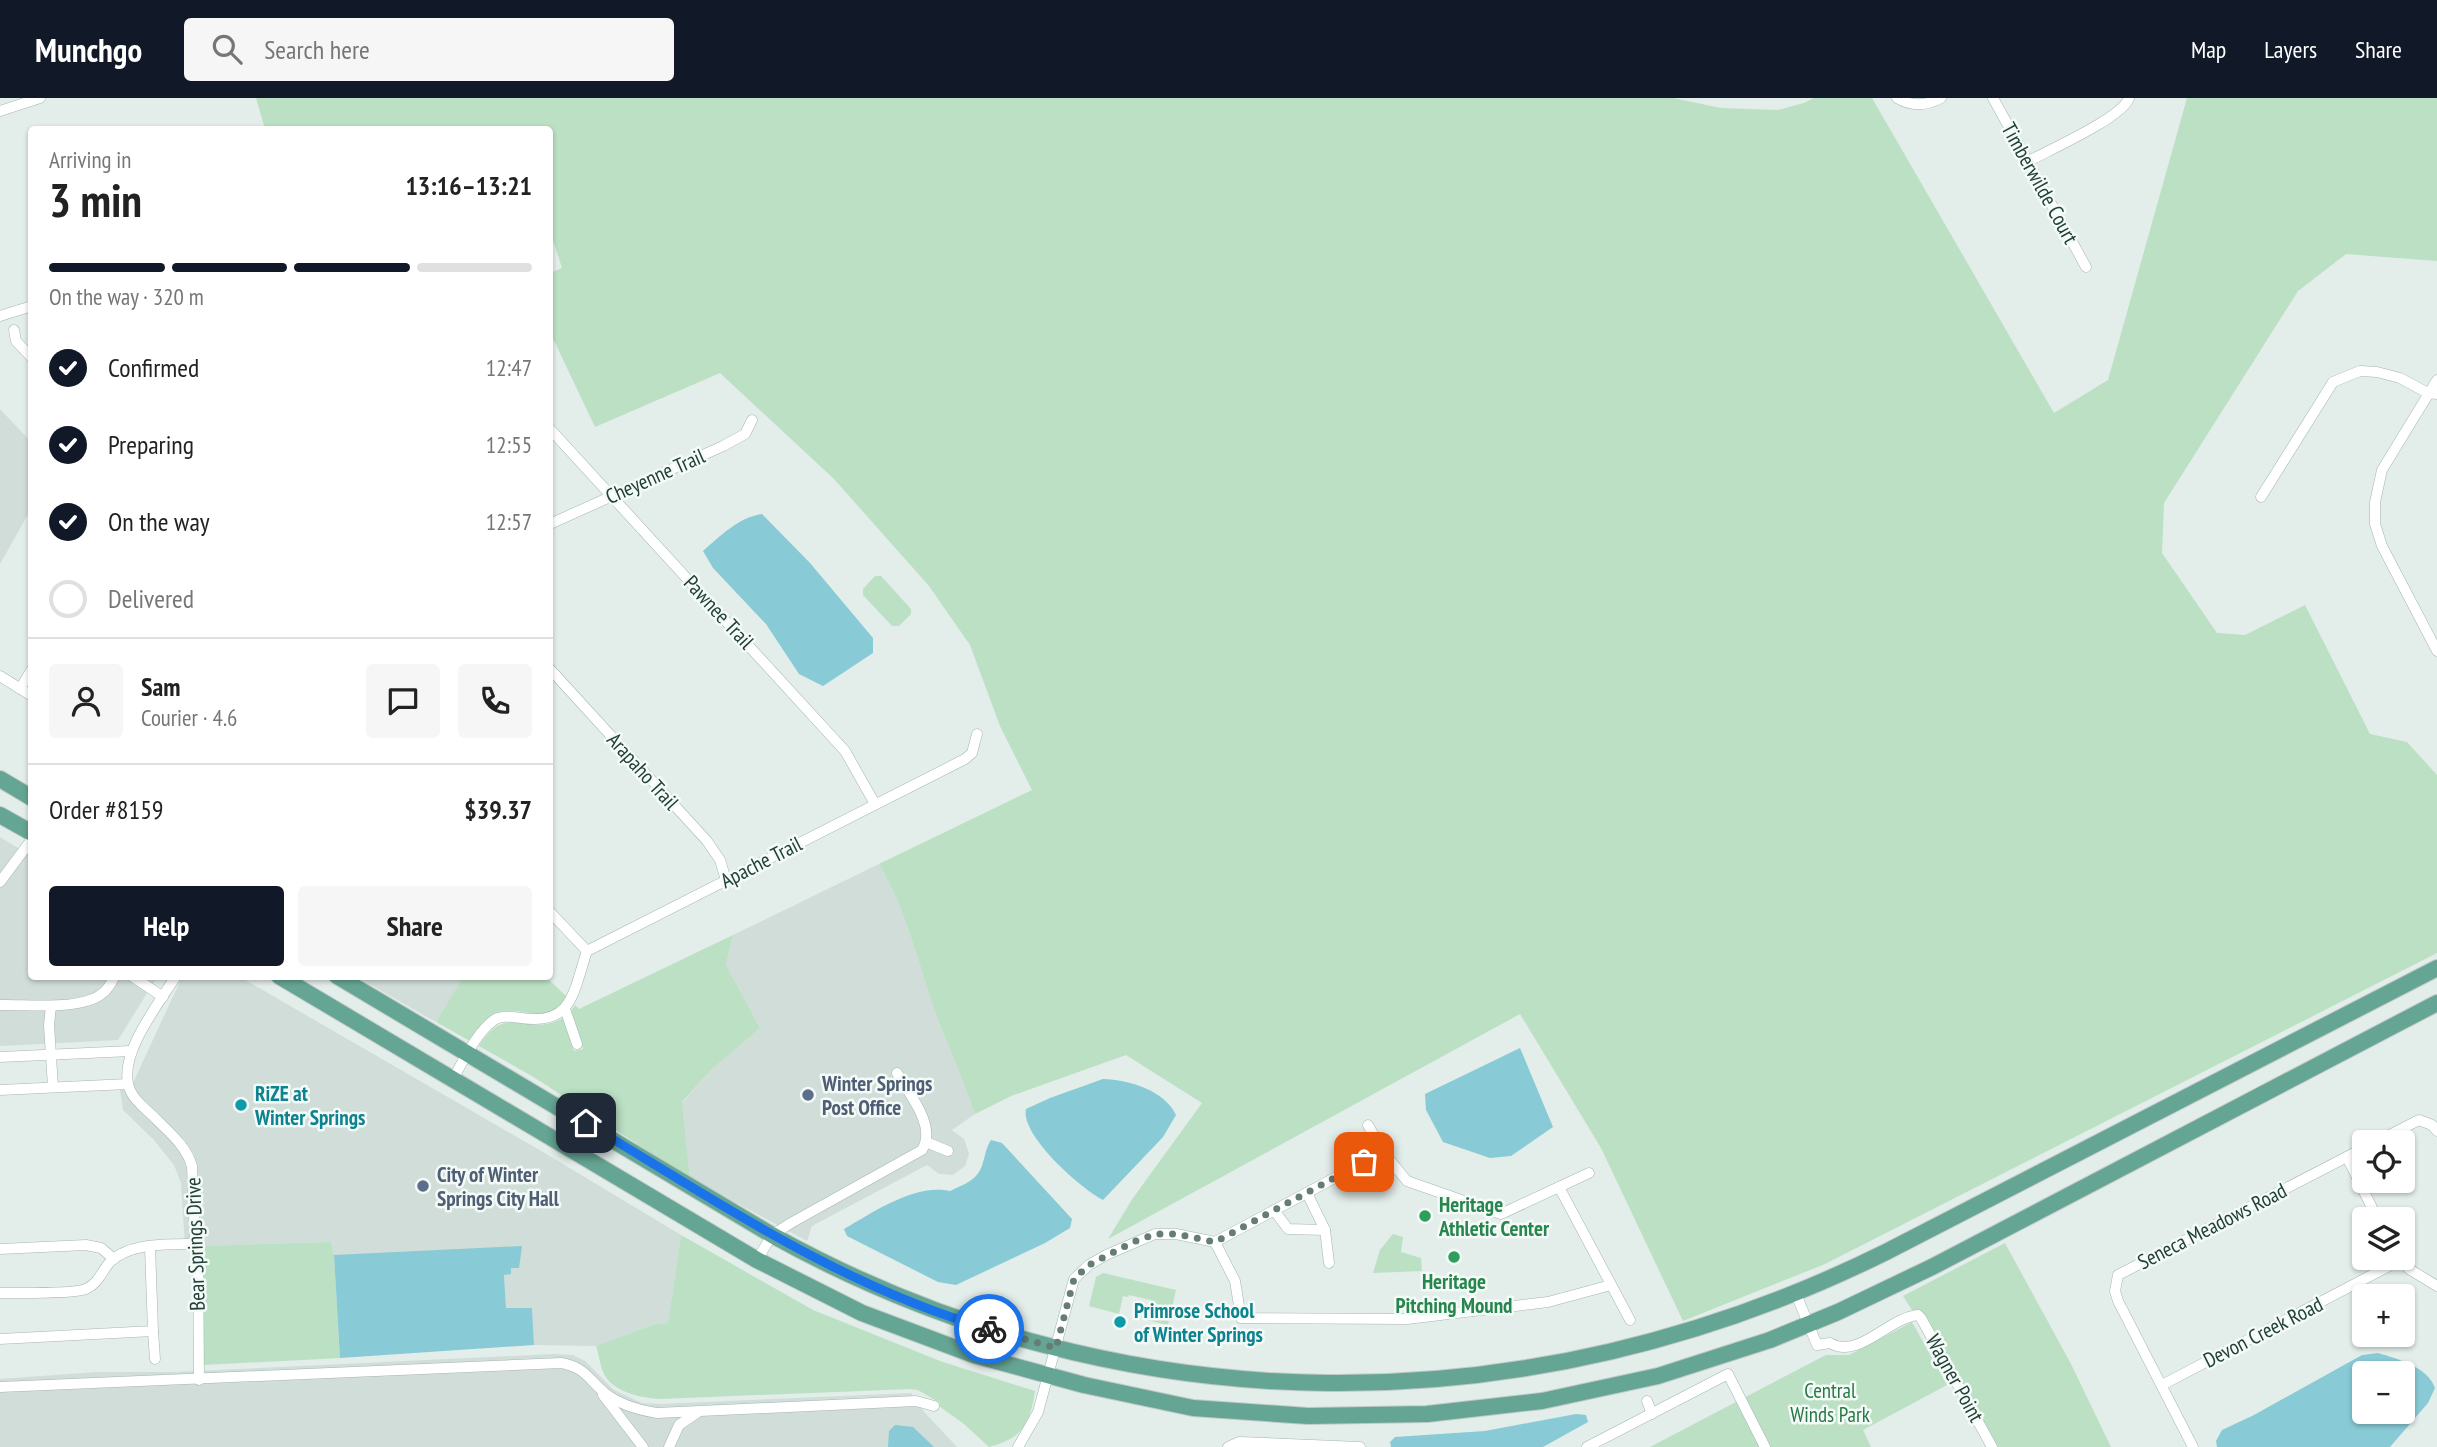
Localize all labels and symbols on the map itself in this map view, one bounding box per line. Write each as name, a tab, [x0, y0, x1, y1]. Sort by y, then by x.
street label: Timberwilde Court	[1996, 118, 2085, 249]
street label: Cheyenne Trail	[601, 442, 709, 510]
street label: Pawnee Trail	[678, 569, 760, 655]
street label: Arapaho Trail	[601, 727, 685, 815]
street label: Apache Trail	[716, 830, 806, 894]
place label: Winter Springs Post Office	[821, 1070, 932, 1121]
place label: RiZE at Winter Springs	[254, 1080, 365, 1131]
marker: Winter Springs Post Office	[800, 1087, 816, 1103]
pin	[556, 1093, 616, 1153]
marker: RiZE at Winter Springs	[233, 1097, 249, 1113]
pin	[1334, 1132, 1394, 1192]
place label: City of Winter Springs City Hall	[437, 1161, 560, 1212]
street label: Bear Springs Drive	[179, 1177, 211, 1311]
street label: Seneca Meadows Road	[2133, 1177, 2291, 1275]
marker: City of Winter Springs City Hall	[415, 1178, 431, 1194]
place label: Heritage Athletic Center	[1438, 1191, 1550, 1242]
marker: Heritage Athletic Center	[1417, 1208, 1433, 1224]
marker: Heritage Pitching Mound	[1446, 1249, 1462, 1265]
place label: Heritage Pitching Mound	[1396, 1268, 1512, 1319]
street label: Devon Creek Road	[2199, 1290, 2327, 1374]
courier	[954, 1294, 1024, 1364]
place label: Primrose School of Winter Springs	[1134, 1297, 1263, 1348]
marker: Primrose School of Winter Springs	[1112, 1314, 1128, 1330]
street label: Wagner Point	[1920, 1329, 1990, 1427]
park label: Central Winds Park	[1790, 1377, 1870, 1428]

